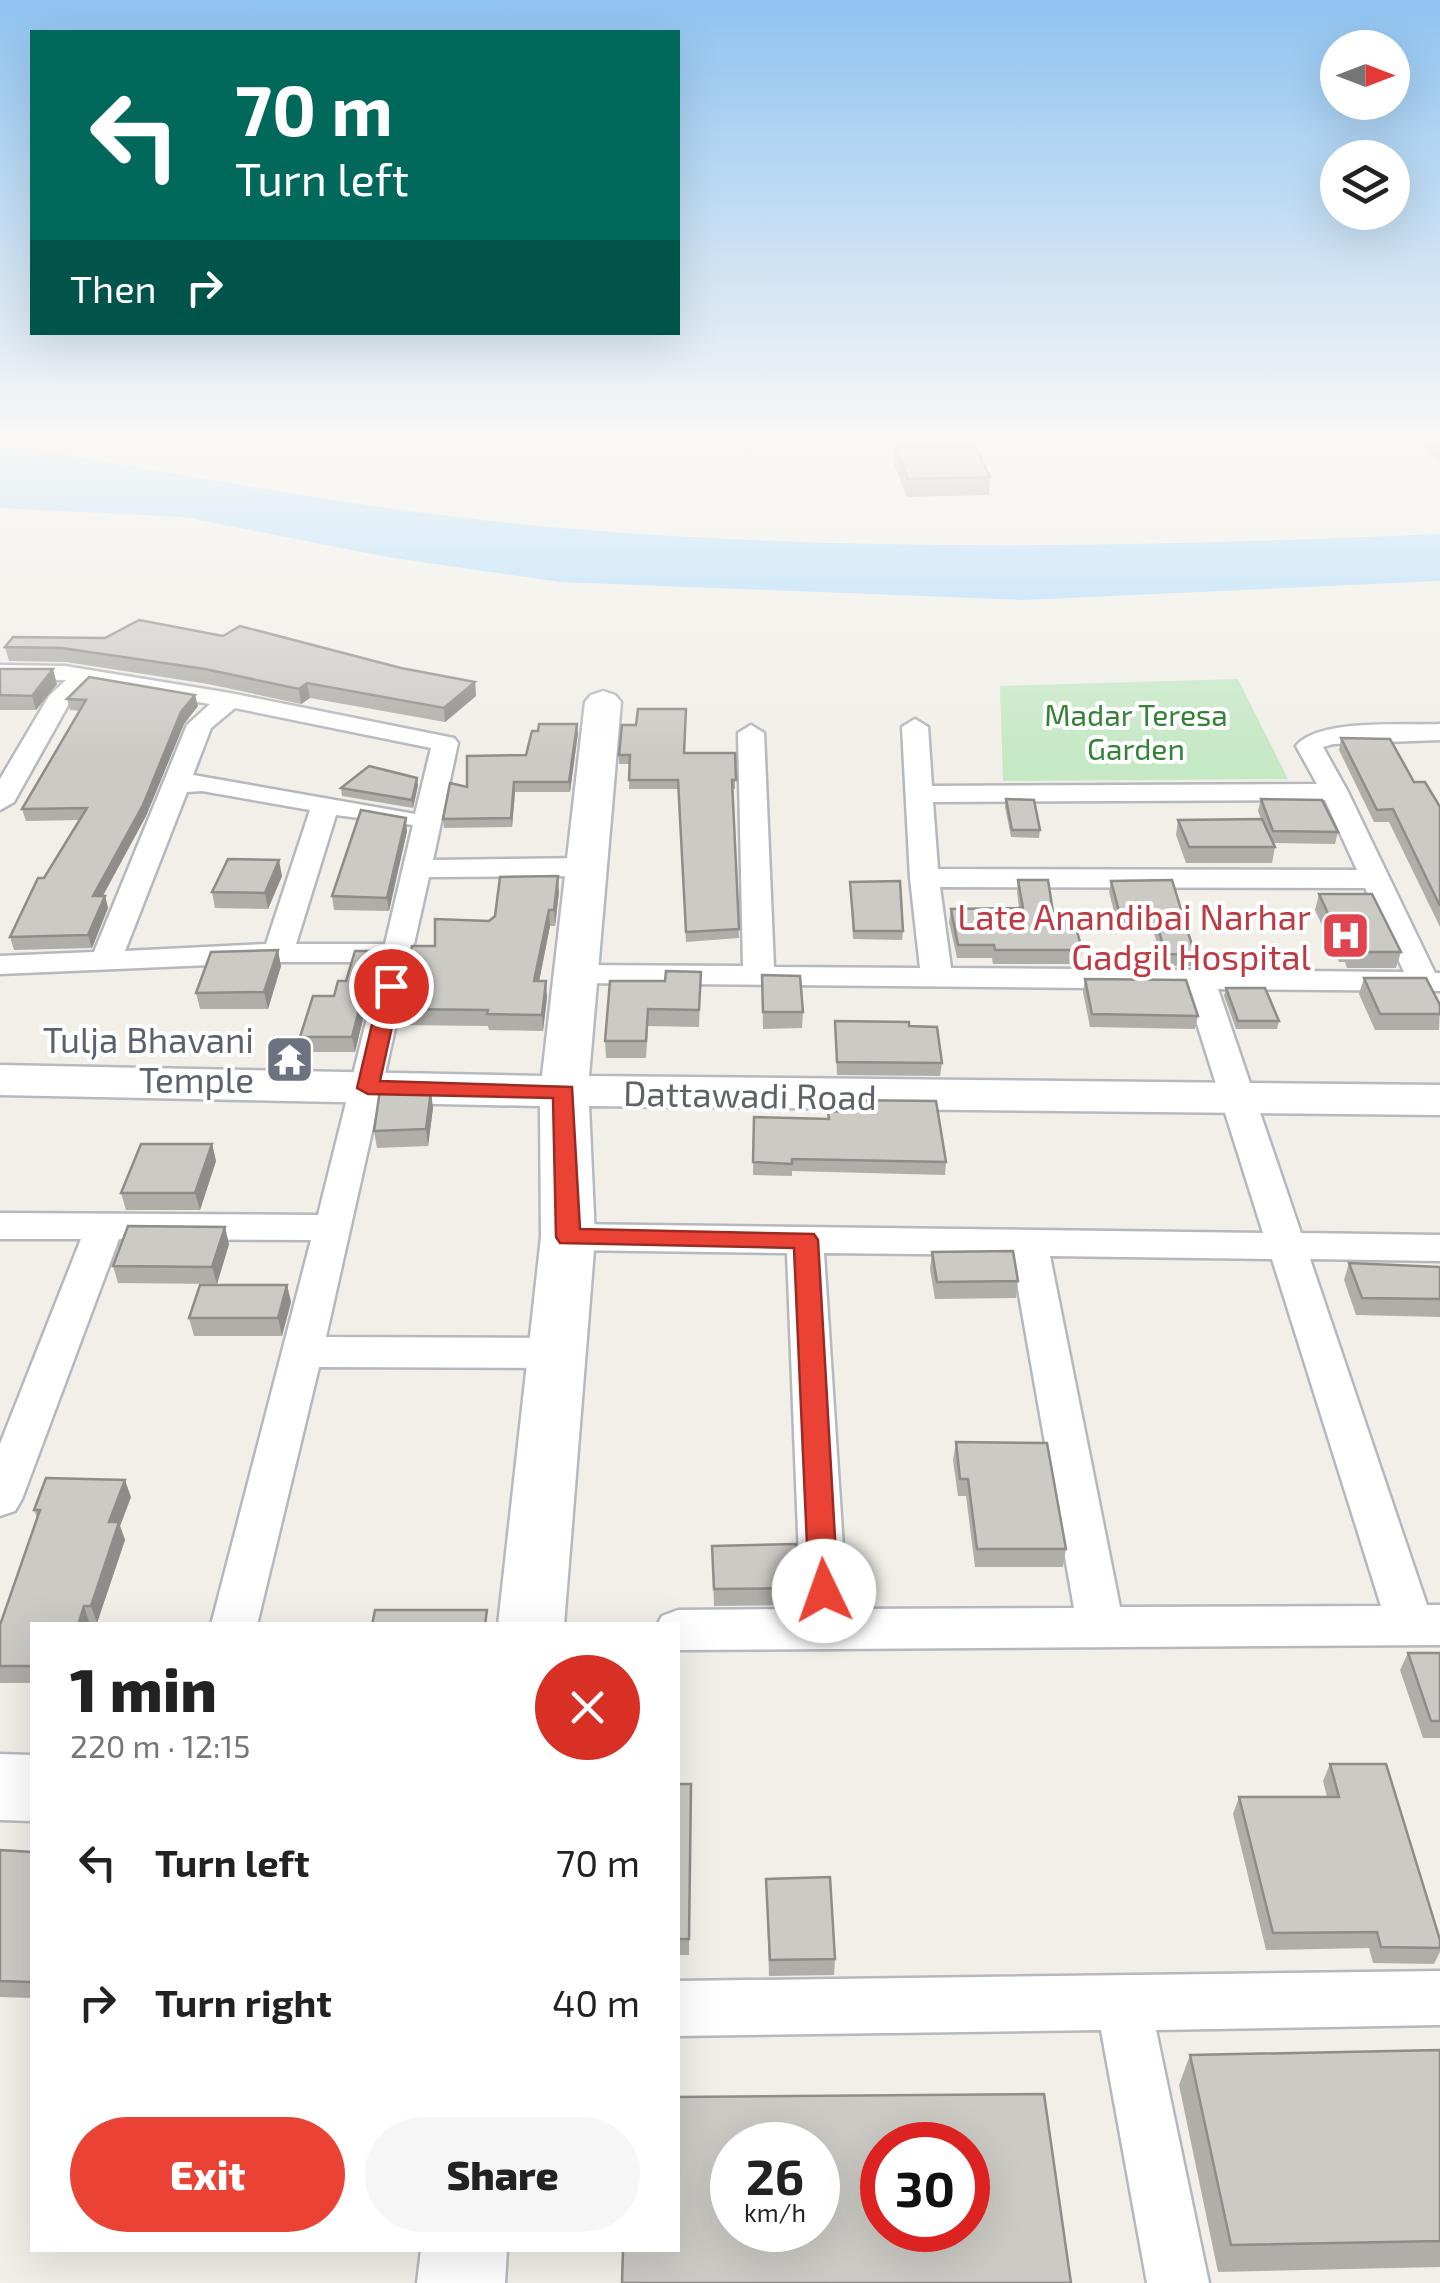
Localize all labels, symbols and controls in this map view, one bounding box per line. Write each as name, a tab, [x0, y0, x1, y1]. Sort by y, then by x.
north arrow	[1320, 30, 1410, 120]
map controls	[1320, 30, 1410, 230]
text: 70 m	[235, 66, 393, 150]
icon: left	[70, 70, 200, 200]
button: layers	[1320, 140, 1410, 230]
text: Turn left	[235, 151, 409, 205]
icon: right	[177, 260, 232, 315]
text: Then	[70, 265, 157, 311]
park label: Madar Teresa Garden	[1044, 696, 1228, 766]
place label: Late Anandibai Narhar Gadgil Hospital	[957, 895, 1312, 977]
hospital icon: Late Anandibai Narhar Gadgil Hospital	[1320, 910, 1372, 962]
pin	[349, 944, 434, 1029]
icon: arrive	[364, 959, 419, 1014]
place label: Tulja Bhavani Temple	[43, 1018, 254, 1100]
temple icon: Tulja Bhavani Temple	[263, 1033, 315, 1085]
street label: Dattawadi Road	[623, 1071, 877, 1117]
position arrow	[772, 1539, 876, 1643]
text: 1 min	[70, 1652, 217, 1724]
button: close	[535, 1655, 640, 1760]
text: 220 m · 12:15	[70, 1726, 250, 1764]
icon: left	[70, 1835, 125, 1890]
text: Turn left	[155, 1839, 310, 1885]
text: 70 m	[556, 1839, 640, 1885]
icon: right	[70, 1975, 125, 2030]
text: Turn right	[155, 1979, 332, 2025]
text: 40 m	[552, 1979, 640, 2025]
button: Exit	[70, 2117, 345, 2232]
button: Share	[365, 2117, 640, 2232]
speed limit sign: 30	[860, 2122, 990, 2252]
text: 26	[746, 2145, 804, 2205]
text: km/h	[744, 2197, 806, 2227]

